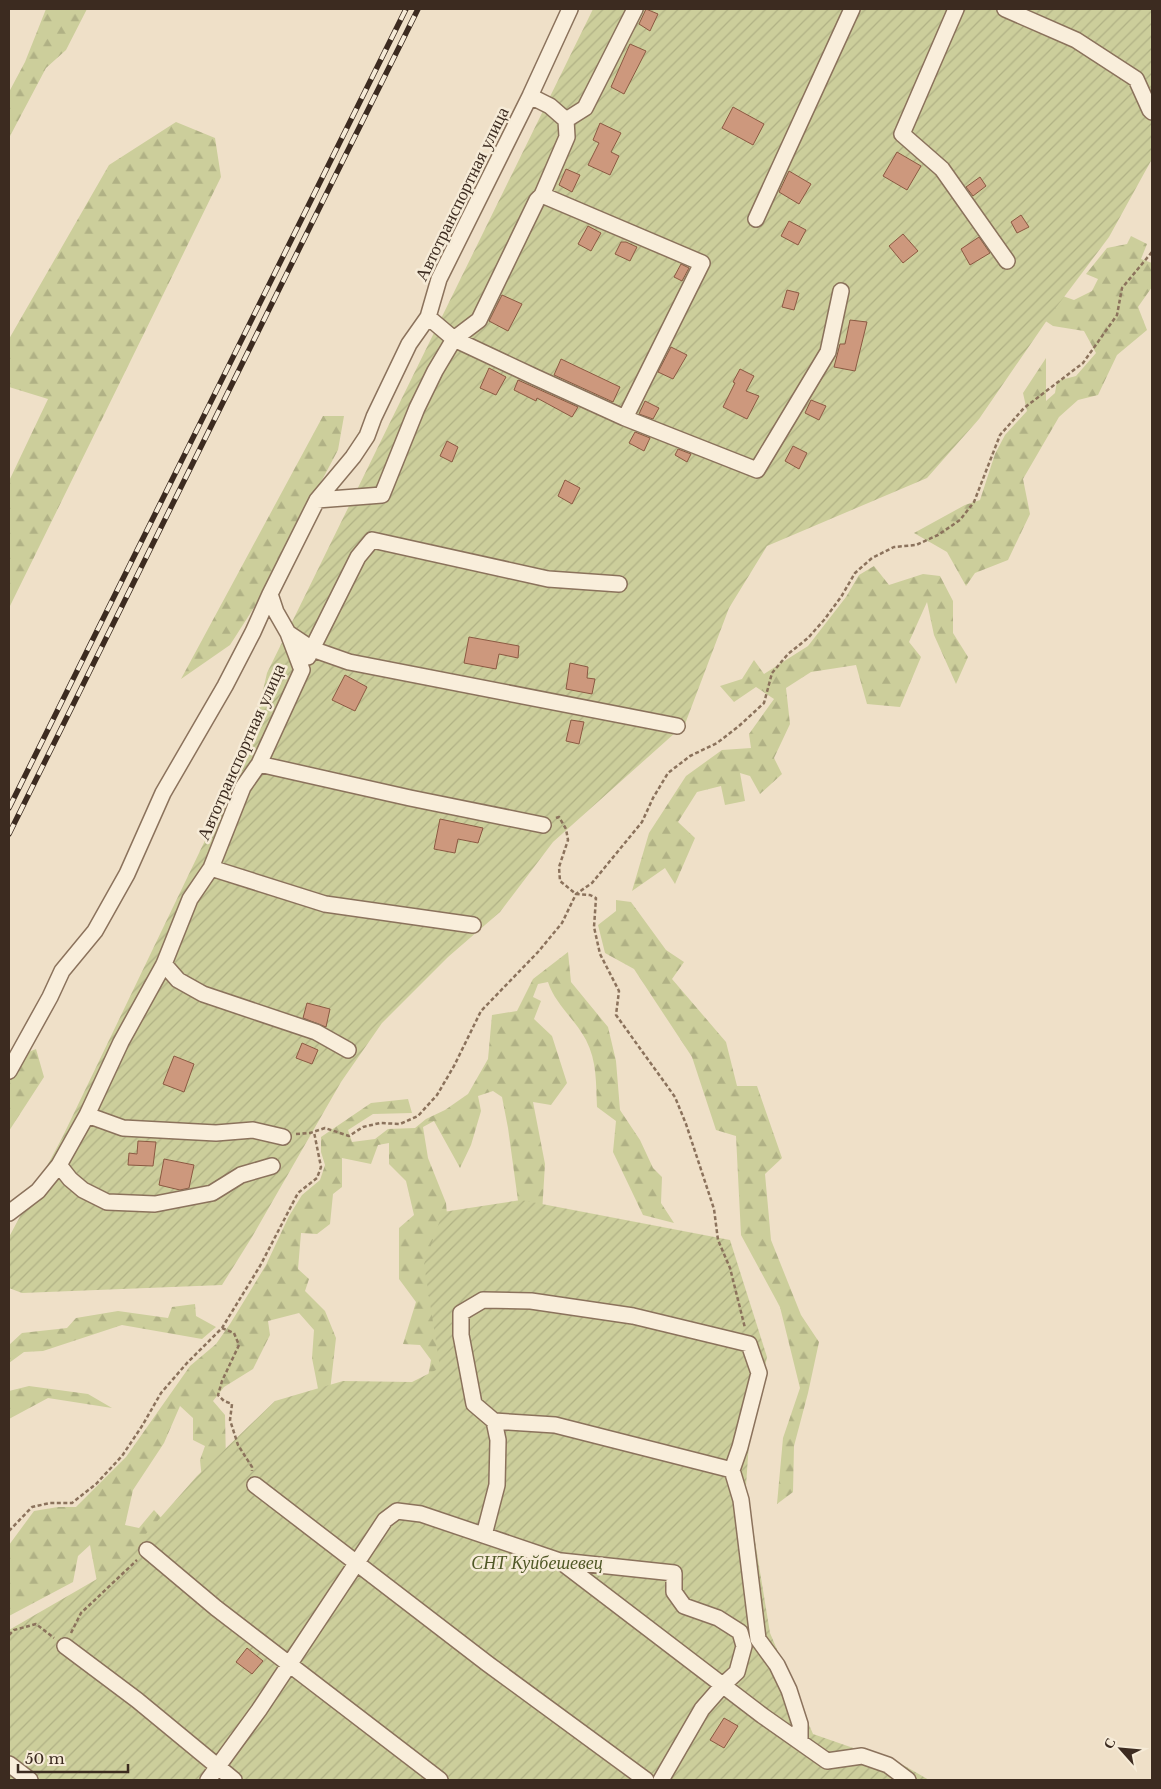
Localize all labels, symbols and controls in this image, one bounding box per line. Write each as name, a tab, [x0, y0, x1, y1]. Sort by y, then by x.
street label: Автотранспортная улица	[410, 103, 514, 285]
street label: Автотранспортная улица	[192, 660, 290, 844]
park label: СНТ Куйбешевец	[471, 1552, 603, 1574]
north arrow	[1096, 1724, 1146, 1774]
text: С	[1099, 1735, 1120, 1752]
scale bar	[18, 1742, 128, 1774]
text: 50 m	[25, 1749, 65, 1768]

